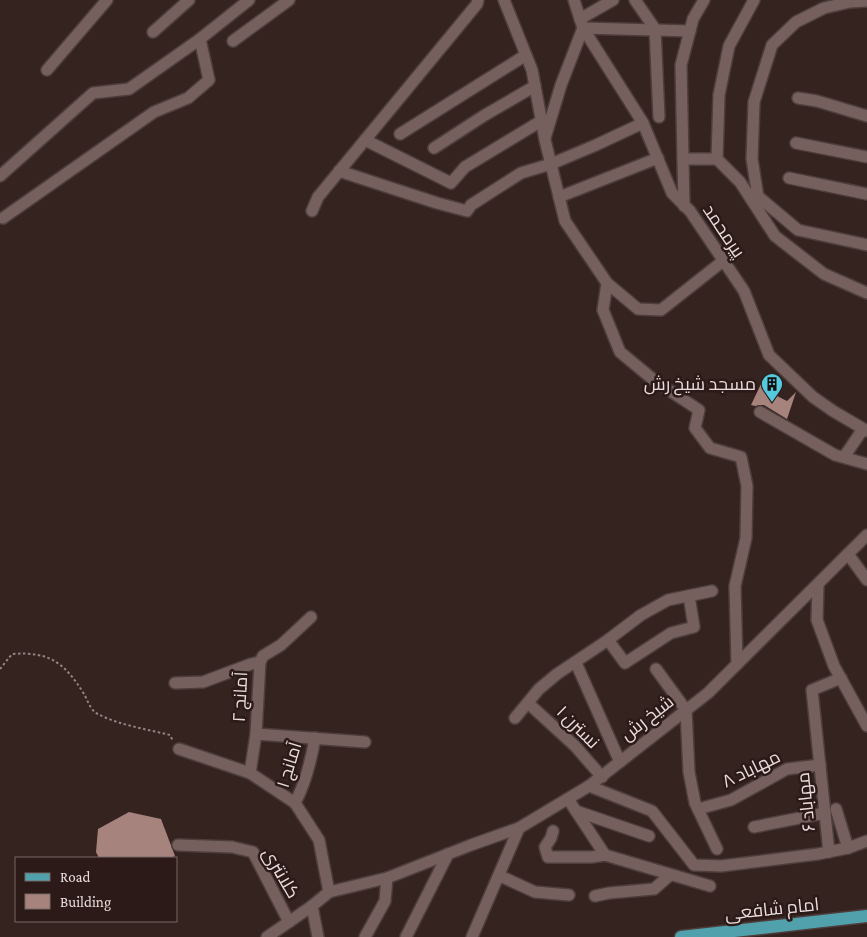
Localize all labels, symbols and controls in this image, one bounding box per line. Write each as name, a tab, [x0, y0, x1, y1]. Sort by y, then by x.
street label: پیرمحمد	[697, 201, 749, 263]
building icon: مسجد شیخ رش	[760, 372, 784, 403]
place label: مسجد شیخ رش	[644, 374, 756, 396]
street label: آمانج ۲	[229, 671, 253, 723]
street label: شیخ رش	[617, 691, 679, 746]
street label: نسترن ۱	[552, 702, 603, 753]
street label: آمانج ۱	[273, 740, 307, 791]
street label: مهاباد ۸	[719, 746, 784, 793]
street label: مهاباد ۶	[793, 771, 820, 833]
street label: کلانتری	[258, 844, 303, 902]
legend	[15, 857, 178, 922]
text: Road	[60, 869, 91, 885]
text: Building	[60, 894, 111, 911]
street label: امام شافعی	[724, 894, 820, 926]

